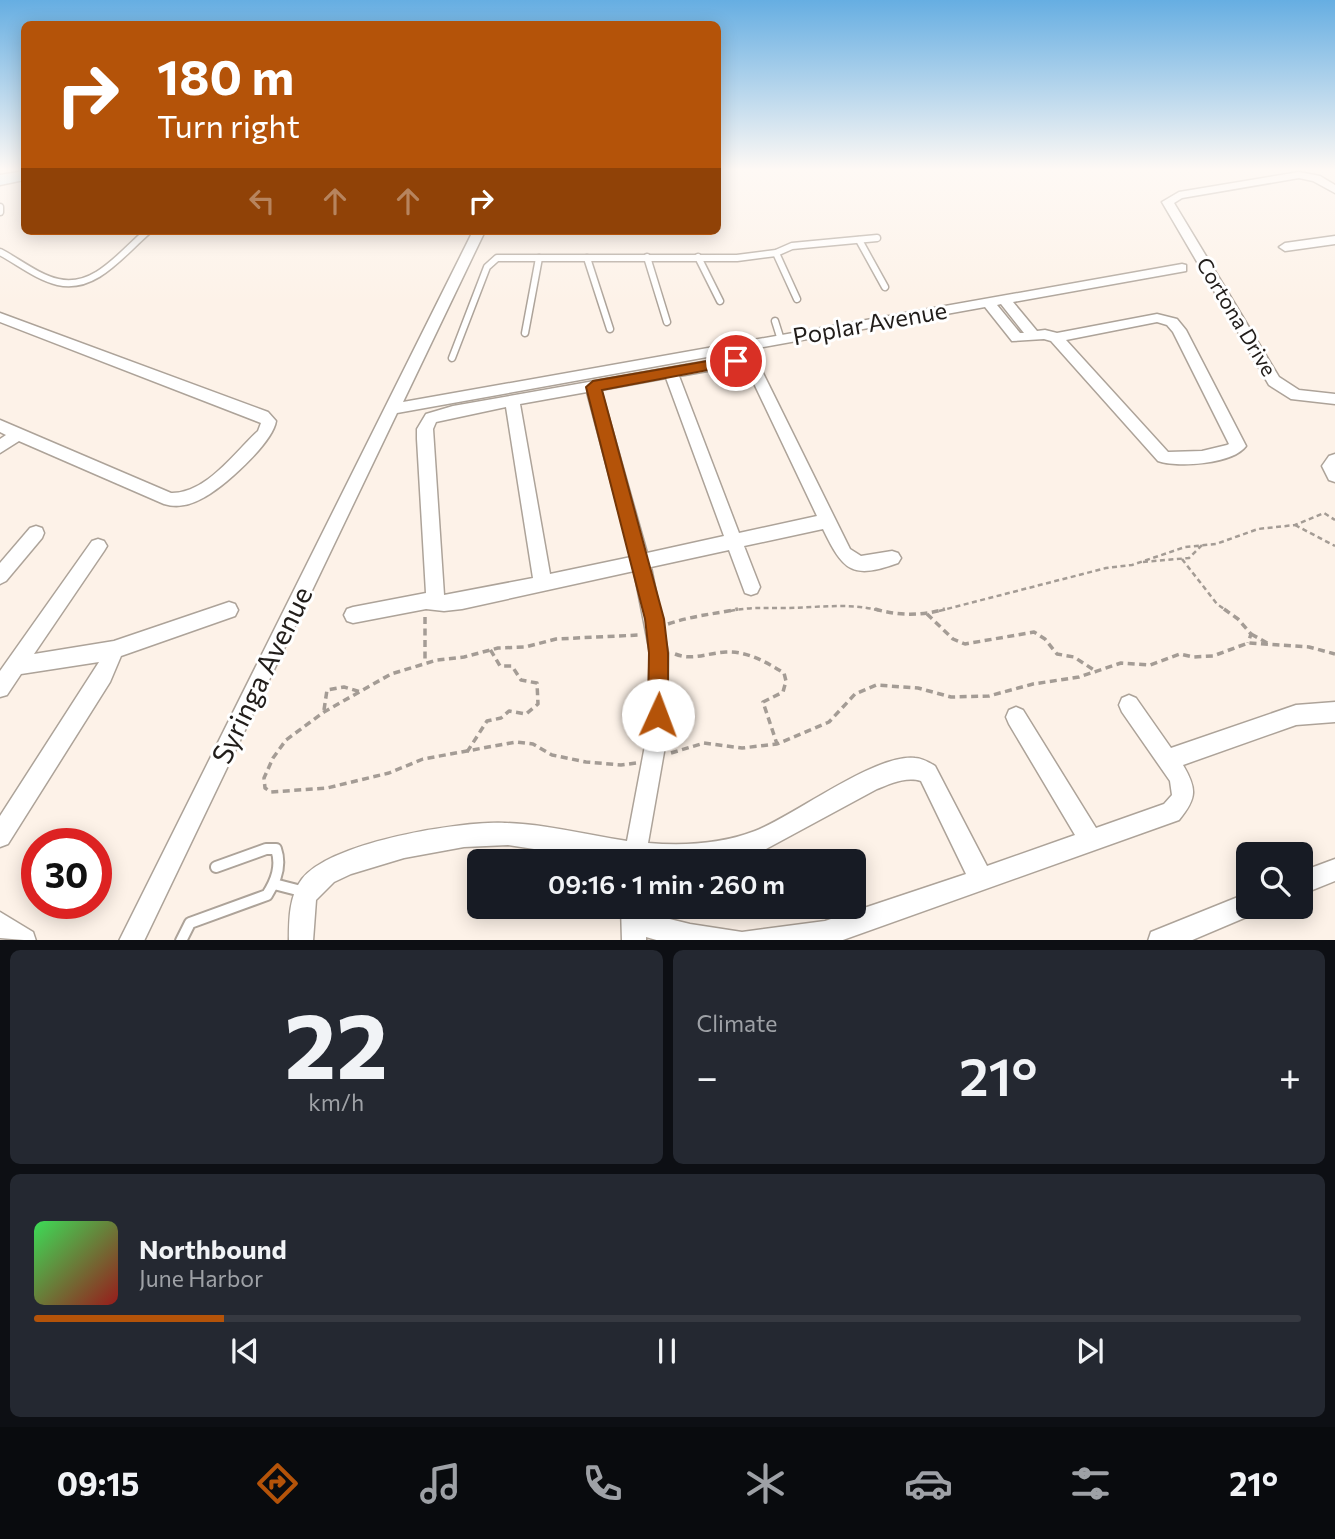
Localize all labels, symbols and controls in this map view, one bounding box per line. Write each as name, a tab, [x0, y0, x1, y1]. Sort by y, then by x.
text: 180 m	[157, 45, 294, 105]
icon: right	[42, 49, 133, 140]
text: Turn right	[157, 105, 300, 145]
icon: left	[243, 182, 281, 220]
icon: ahead	[316, 182, 354, 220]
icon: ahead	[389, 182, 427, 220]
icon: right	[462, 182, 500, 220]
street label: Cortona Drive	[1192, 252, 1283, 380]
street label: Poplar Avenue	[790, 295, 949, 350]
pin	[706, 331, 766, 391]
icon: arrive	[717, 342, 755, 380]
street label: Syringa Avenue	[204, 580, 319, 769]
position arrow	[621, 678, 695, 752]
speed limit sign: 30	[21, 828, 112, 919]
map controls	[1236, 842, 1313, 919]
button: search	[1236, 842, 1313, 919]
text: 09:16 · 1 min · 260 m	[548, 868, 785, 899]
text: 22	[284, 986, 388, 1098]
text: Climate	[697, 1009, 778, 1037]
text: 21°	[959, 1043, 1038, 1107]
text: −	[697, 1052, 718, 1099]
text: +	[1279, 1052, 1301, 1099]
text: km/h	[308, 1088, 364, 1116]
text: Northbound	[139, 1233, 287, 1264]
text: June Harbor	[139, 1264, 263, 1292]
icon: previous	[226, 1332, 264, 1370]
icon: pause	[648, 1332, 686, 1370]
icon: next	[1071, 1332, 1109, 1370]
icon: directions	[253, 1459, 302, 1508]
icon: music	[416, 1459, 465, 1508]
icon: phone	[578, 1459, 627, 1508]
icon: climate	[741, 1459, 790, 1508]
icon: car	[904, 1459, 953, 1508]
icon: filters	[1066, 1459, 1115, 1508]
text: 09:15	[57, 1463, 139, 1503]
text: 21°	[1229, 1463, 1278, 1503]

